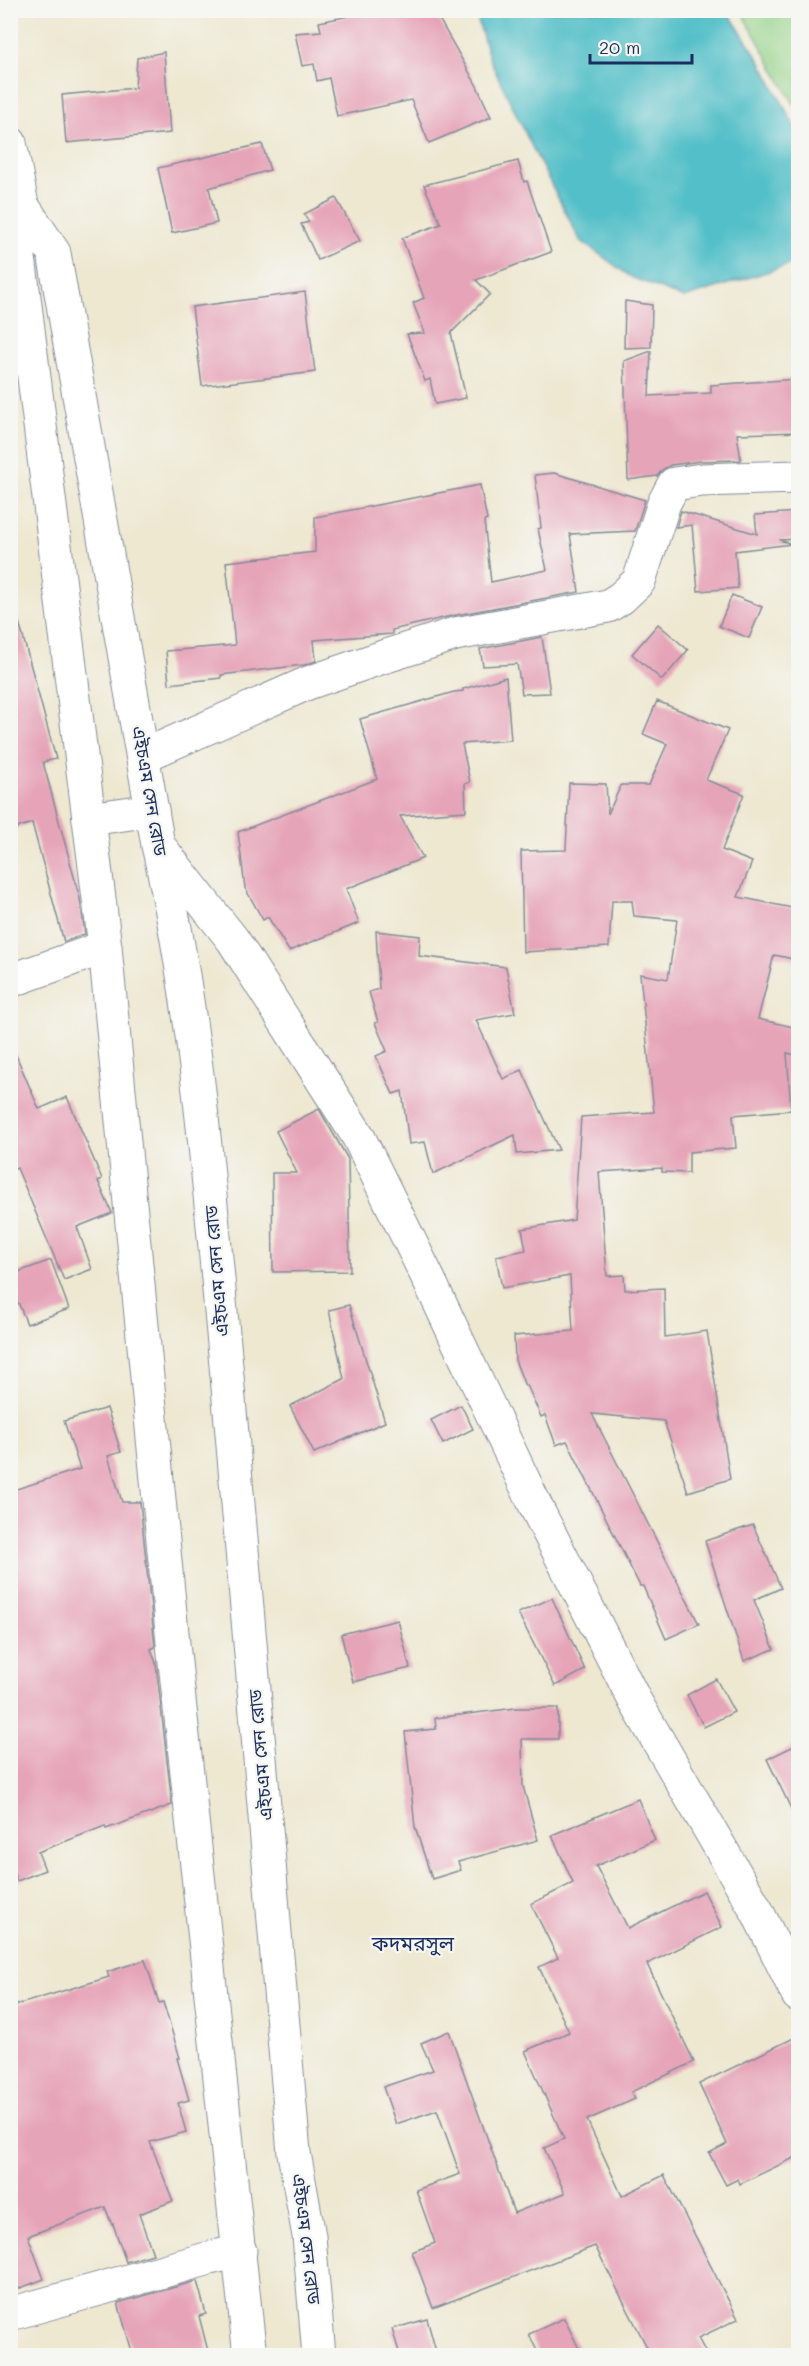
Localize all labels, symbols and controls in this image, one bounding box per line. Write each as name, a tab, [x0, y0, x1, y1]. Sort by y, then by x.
scale bar	[590, 27, 692, 65]
text: 20 m	[599, 35, 640, 59]
street label: এইচএম সেন রোড	[127, 724, 173, 858]
street label: এইচএম সেন রোড	[198, 1204, 234, 1338]
street label: এইচএম সেন রোড	[242, 1688, 278, 1822]
district label: কদমরসুল	[371, 1929, 455, 1956]
street label: এইচএম সেন রোড	[287, 2172, 327, 2306]

